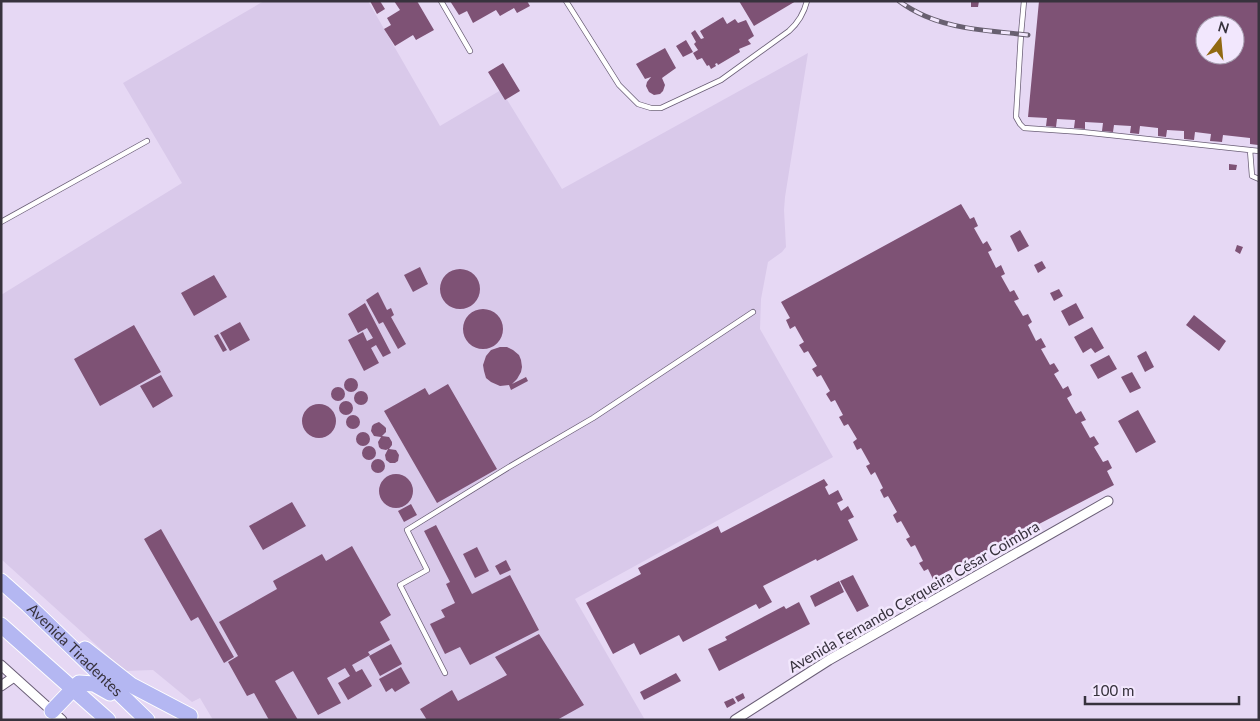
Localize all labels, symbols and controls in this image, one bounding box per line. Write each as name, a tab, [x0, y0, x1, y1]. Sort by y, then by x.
north arrow	[1195, 15, 1245, 65]
text: N	[1216, 17, 1231, 37]
street label: Avenida Fernando Cerqueira César Coimbra	[785, 517, 1042, 676]
street label: Avenida Tiradentes	[24, 599, 127, 700]
scale bar	[1085, 674, 1239, 706]
text: 100 m	[1092, 681, 1134, 699]

